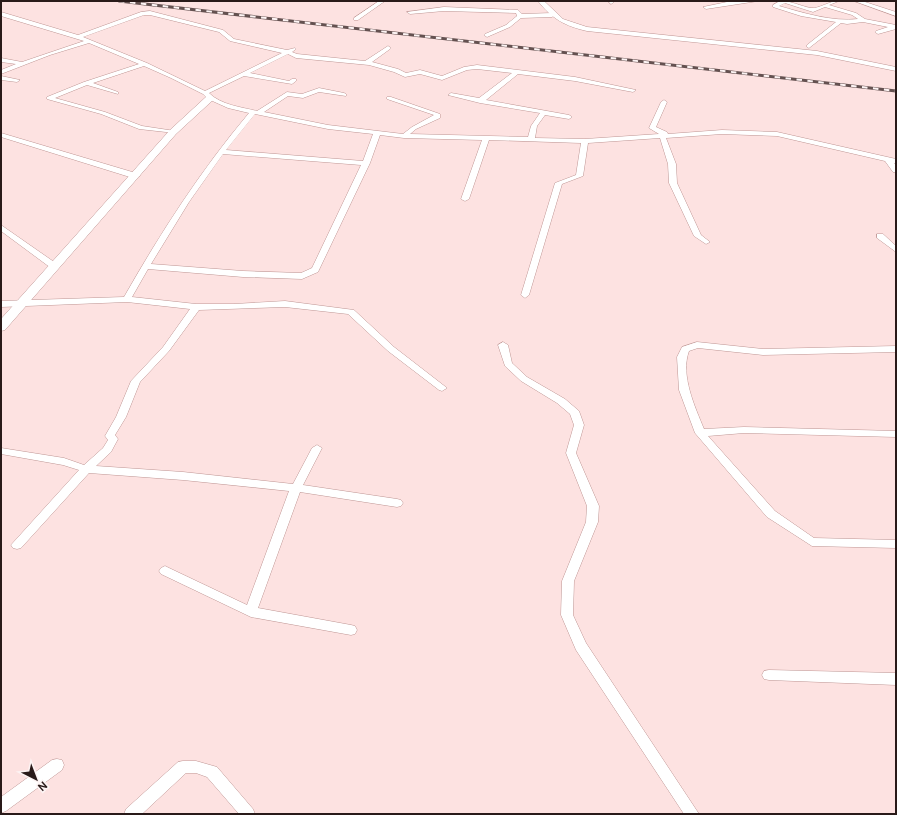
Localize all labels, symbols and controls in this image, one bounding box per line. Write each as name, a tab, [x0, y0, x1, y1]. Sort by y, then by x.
north arrow	[16, 759, 56, 799]
text: N	[35, 779, 50, 794]

